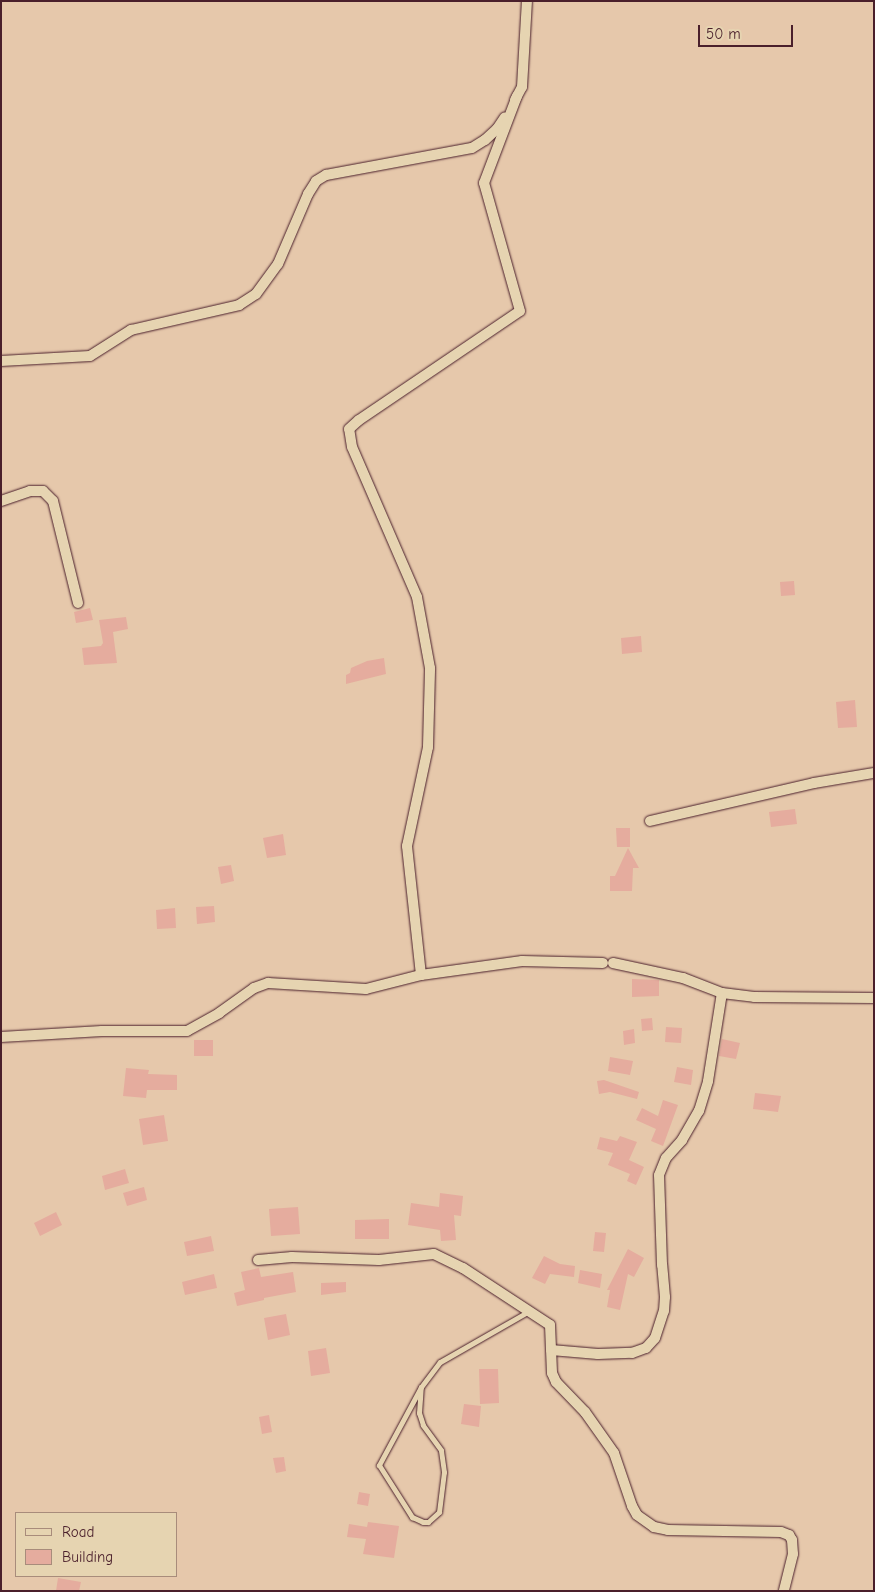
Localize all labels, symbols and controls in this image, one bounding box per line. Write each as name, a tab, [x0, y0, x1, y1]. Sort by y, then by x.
scale bar	[700, 15, 795, 47]
text: 50 m	[706, 25, 741, 43]
legend	[15, 1512, 178, 1577]
text: Road	[62, 1523, 94, 1541]
text: Building	[62, 1548, 113, 1566]

